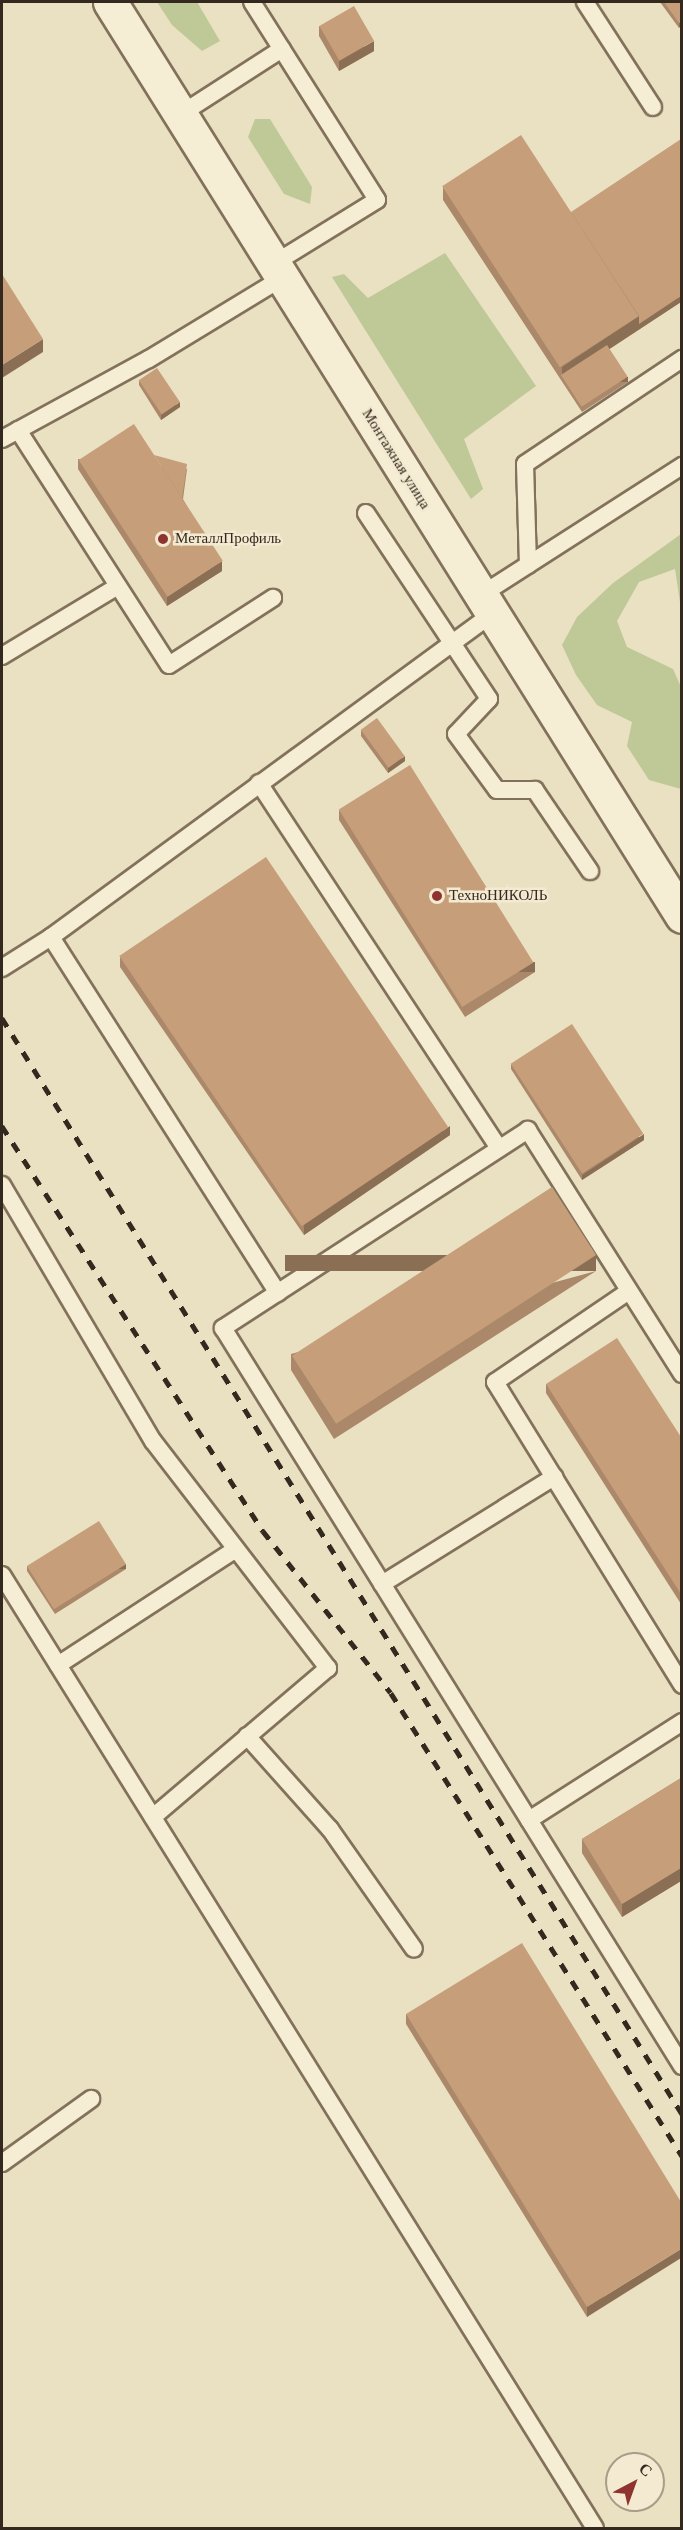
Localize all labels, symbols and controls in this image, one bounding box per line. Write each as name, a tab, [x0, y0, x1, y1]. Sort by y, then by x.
street label: Монтажная улица	[358, 406, 434, 512]
place label: МеталлПрофиль	[175, 530, 281, 548]
marker: МеталлПрофиль	[156, 532, 170, 546]
place label: ТехноНИКОЛЬ	[449, 887, 547, 905]
marker: ТехноНИКОЛЬ	[430, 889, 444, 903]
north arrow	[605, 2452, 665, 2512]
text: С	[636, 2459, 656, 2480]

